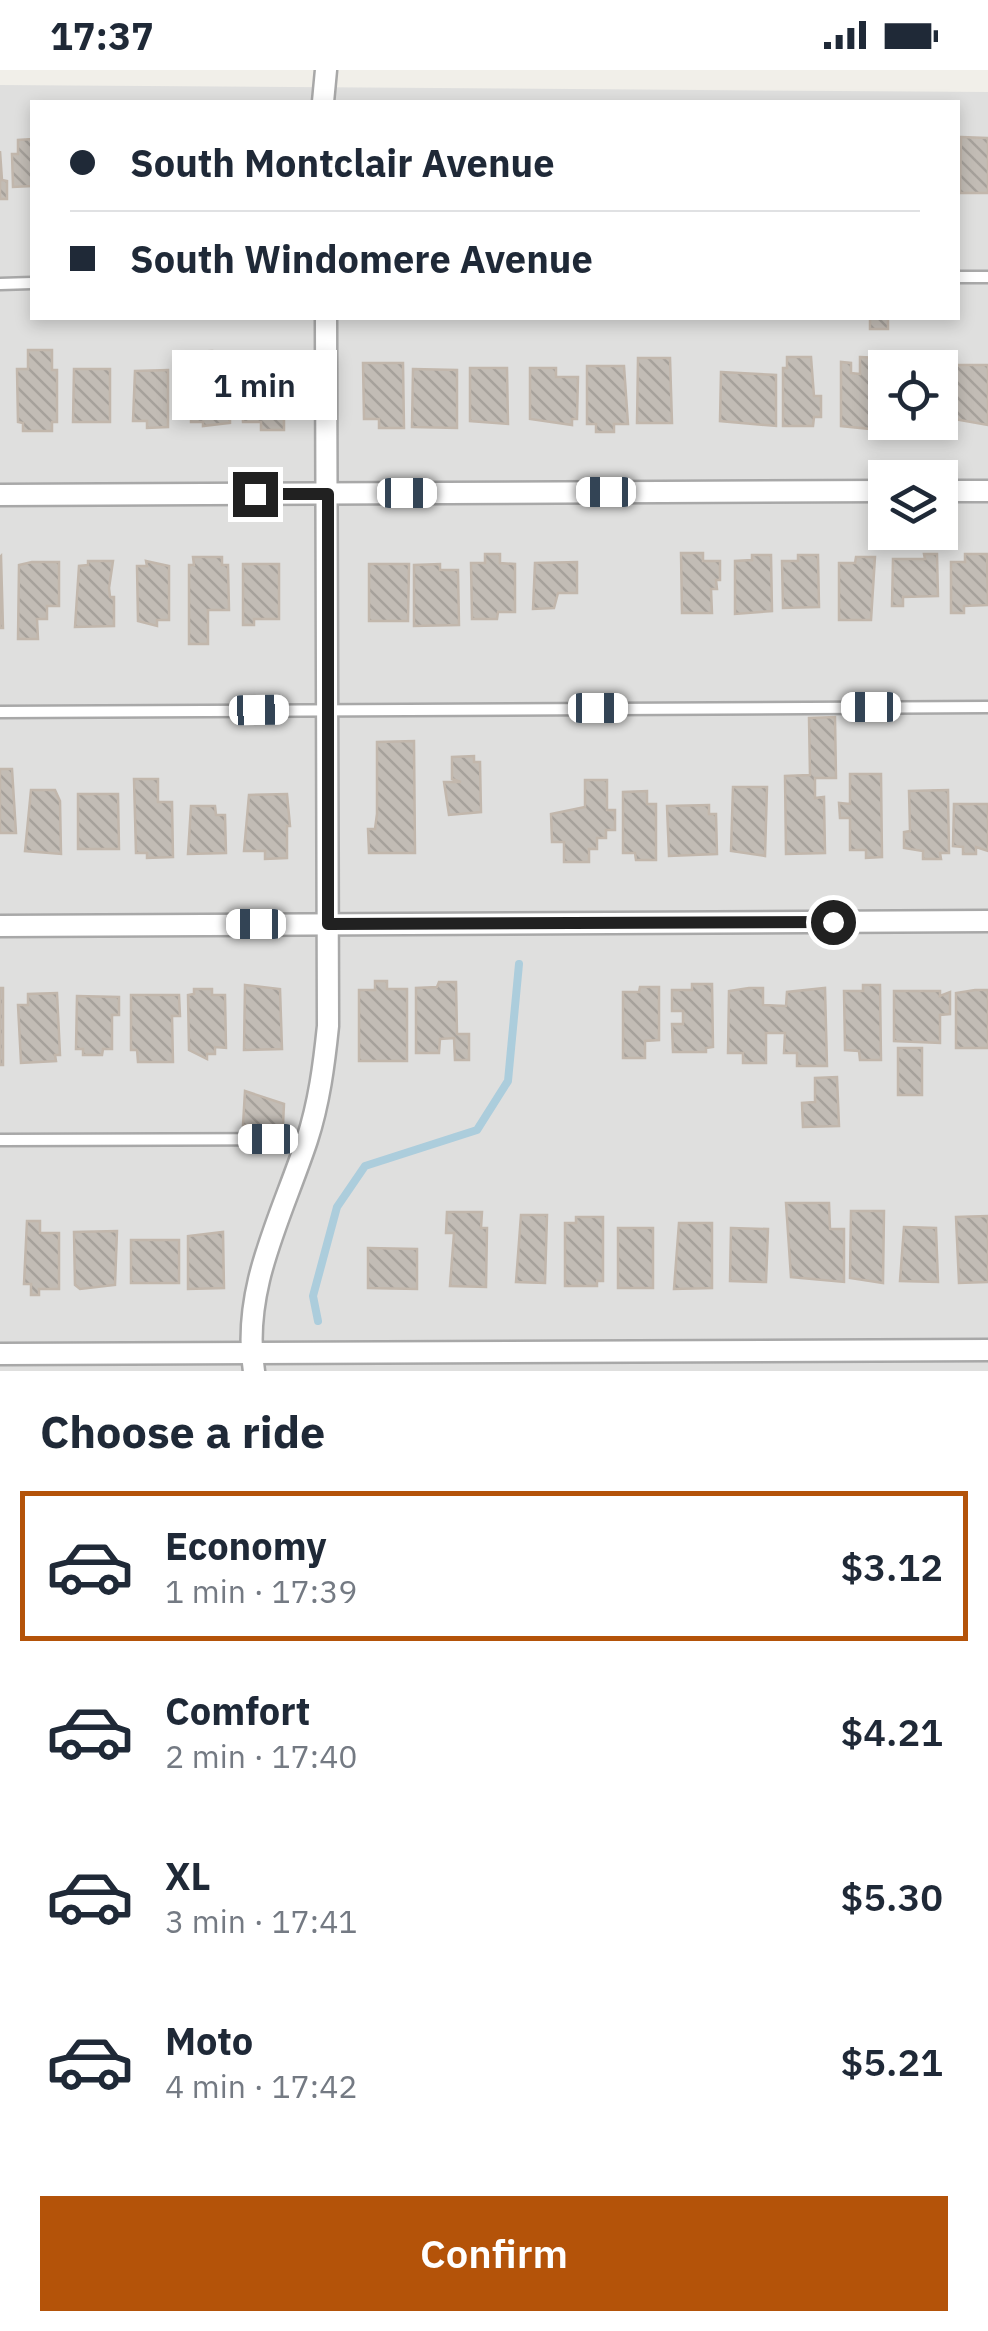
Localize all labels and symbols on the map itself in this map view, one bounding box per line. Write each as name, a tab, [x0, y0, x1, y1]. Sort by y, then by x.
callout: 1 min	[172, 349, 338, 419]
route end	[233, 472, 278, 517]
car	[576, 477, 636, 507]
car	[377, 478, 437, 508]
car	[841, 692, 901, 722]
car	[568, 693, 628, 723]
car	[229, 694, 289, 726]
route start	[811, 900, 856, 945]
car	[226, 909, 286, 939]
car	[238, 1124, 298, 1154]

